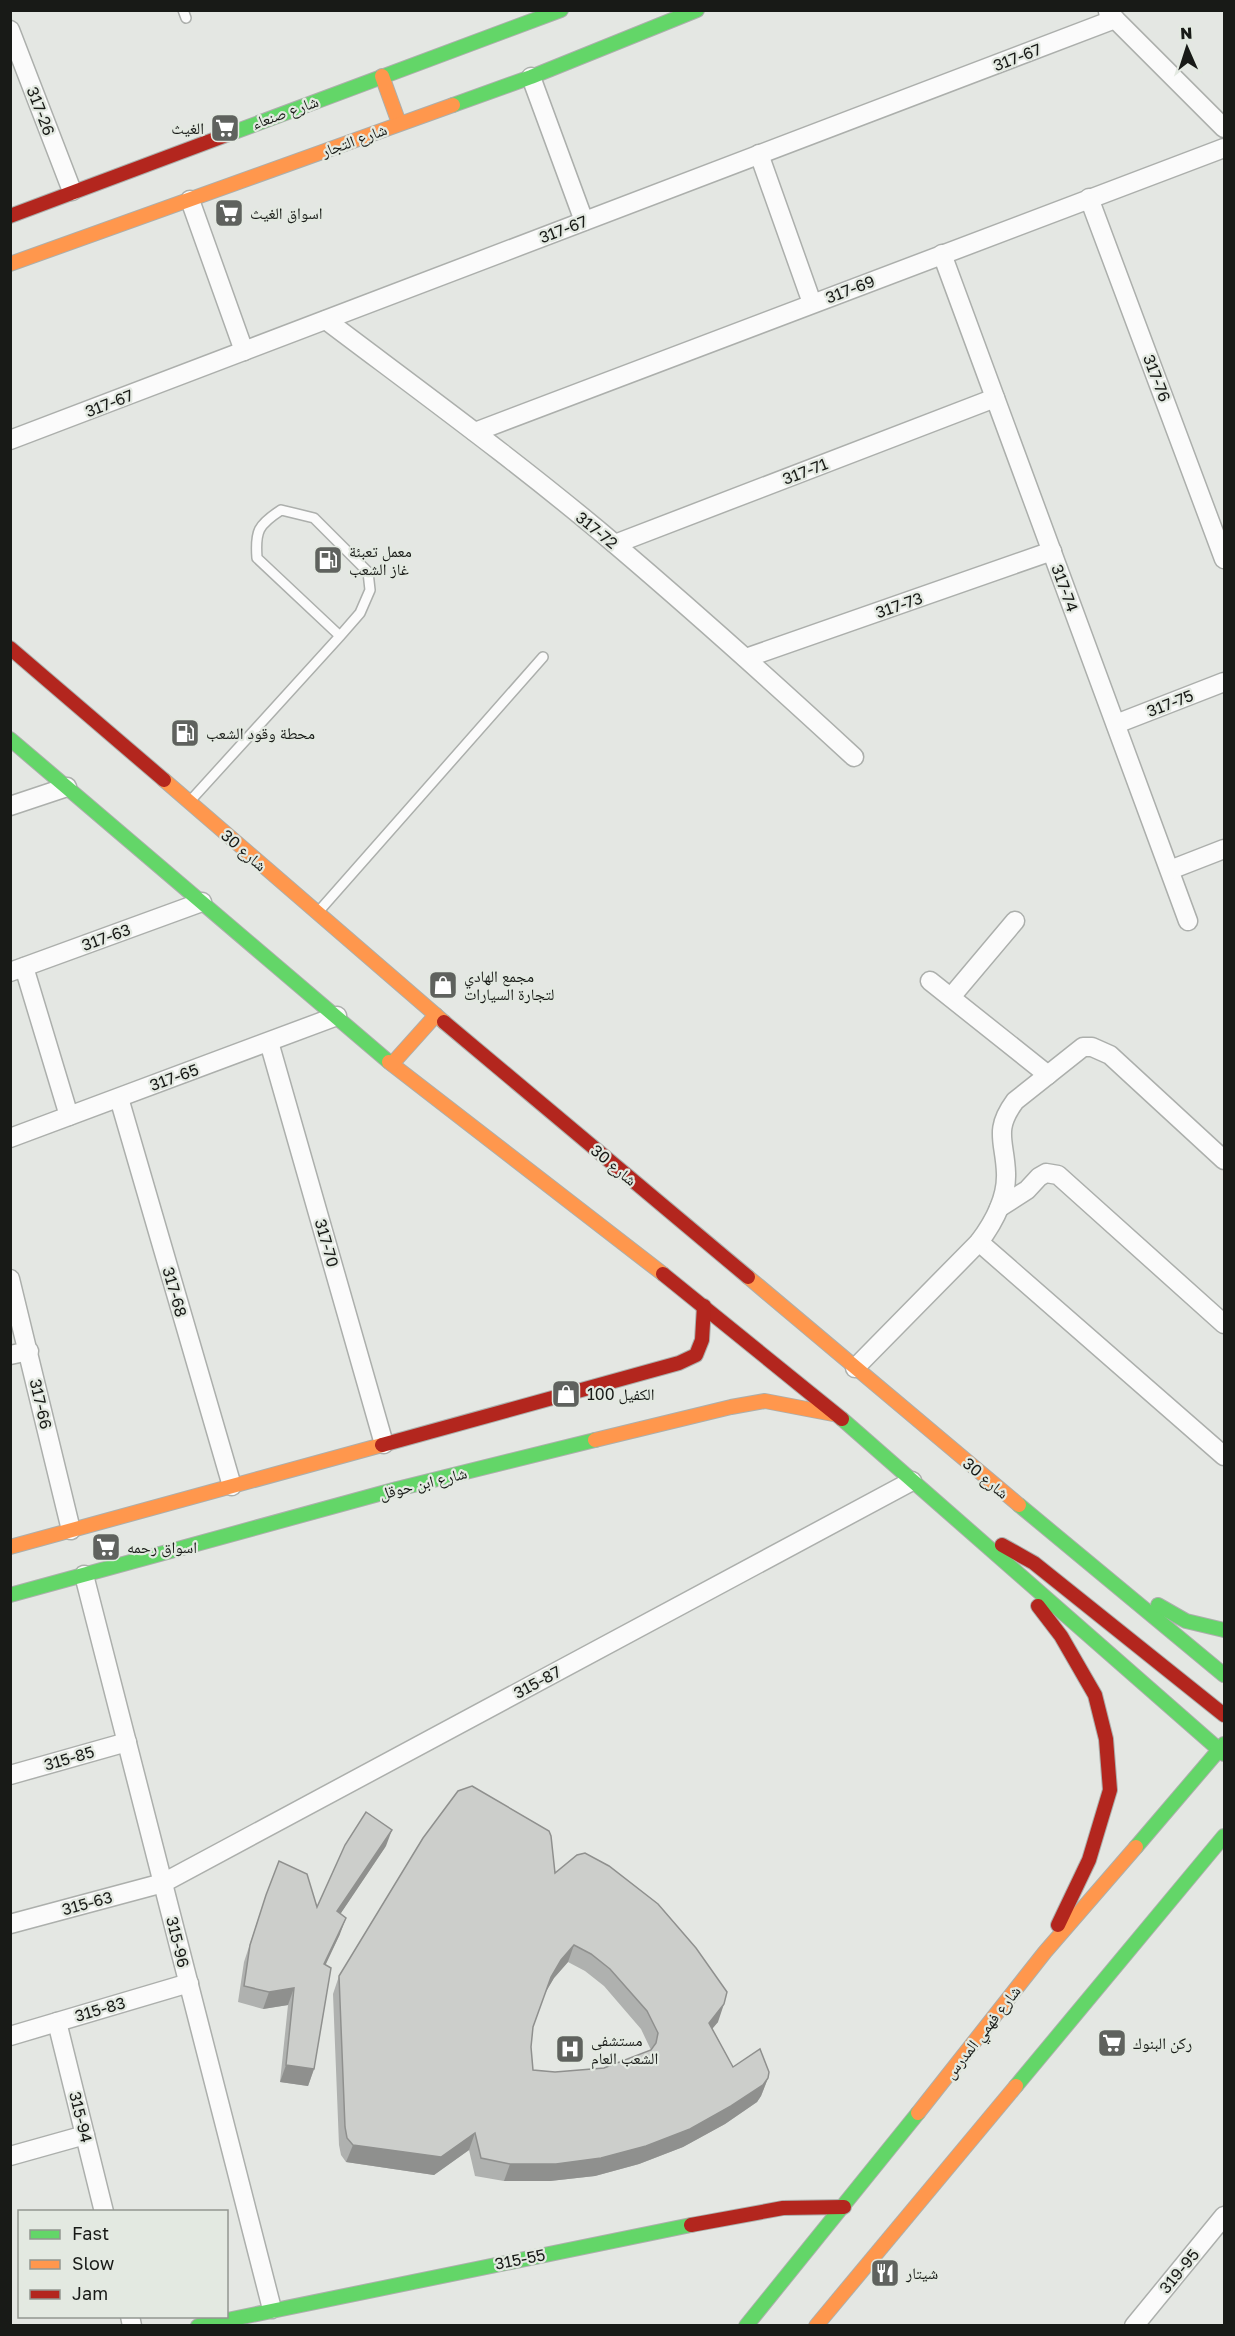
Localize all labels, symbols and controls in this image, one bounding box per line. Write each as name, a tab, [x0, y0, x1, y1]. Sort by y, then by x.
north arrow	[1157, 18, 1217, 78]
text: N	[1180, 23, 1193, 43]
street label: 317-67	[990, 39, 1044, 75]
street label: 317-26	[23, 84, 59, 138]
street label: شارع صنعاء	[249, 91, 321, 134]
supermarket icon: الغيث	[209, 112, 241, 144]
place label: الغيث	[171, 118, 204, 138]
street label: شارع التجار	[318, 119, 390, 162]
supermarket icon: اسواق الغيث	[213, 197, 245, 229]
place label: اسواق الغيث	[250, 203, 323, 224]
street label: 317-67	[536, 211, 590, 247]
street label: 317-69	[823, 271, 877, 307]
street label: 317-76	[1139, 352, 1175, 404]
street label: 317-67	[82, 385, 136, 421]
street label: 317-71	[779, 453, 831, 489]
street label: 317-72	[572, 507, 622, 553]
place label: معمل تعبئة غاز الشعب	[349, 541, 412, 579]
fuel station icon: معمل تعبئة غاز الشعب	[312, 544, 344, 576]
street label: 317-74	[1047, 562, 1083, 614]
street label: 317-73	[873, 588, 925, 622]
street label: 317-75	[1144, 685, 1196, 721]
fuel station icon: محطة وقود الشعب	[169, 717, 201, 749]
place label: محطة وقود الشعب	[206, 723, 315, 743]
street label: شارع 30	[217, 825, 271, 876]
street label: 317-63	[79, 919, 133, 955]
place label: مجمع الهادي لتجارة السيارات	[464, 966, 555, 1004]
shop icon: مجمع الهادي لتجارة السيارات	[427, 969, 459, 1001]
street label: 317-65	[147, 1059, 201, 1095]
street label: شارع 30	[586, 1140, 641, 1191]
street label: 317-70	[311, 1217, 343, 1269]
street label: 317-68	[158, 1265, 192, 1319]
street label: 317-66	[26, 1377, 56, 1431]
shop icon: الكفيل 100	[550, 1378, 582, 1410]
place label: الكفيل 100	[587, 1384, 655, 1405]
street label: شارع 30	[958, 1453, 1013, 1504]
street label: شارع ابن حوقل	[377, 1462, 469, 1505]
supermarket icon: اسواق رحمه	[90, 1531, 122, 1563]
place label: اسواق رحمه	[127, 1537, 197, 1558]
street label: 315-87	[510, 1661, 564, 1703]
street label: 315-85	[41, 1741, 97, 1775]
street label: 315-63	[60, 1887, 114, 1919]
street label: 315-96	[162, 1914, 194, 1970]
street label: شارع فهمي المدرس	[939, 1981, 1027, 2084]
street label: 315-83	[72, 1992, 128, 2026]
supermarket icon: ركن البنوك	[1096, 2027, 1128, 2059]
place label: مستشفى الشعب العام	[591, 2030, 658, 2069]
hospital icon: مستشفى الشعب العام	[554, 2033, 586, 2065]
place label: ركن البنوك	[1133, 2033, 1192, 2054]
street label: 315-94	[65, 2089, 97, 2145]
legend	[18, 2210, 228, 2318]
text: Fast	[72, 2222, 109, 2244]
street label: 315-55	[493, 2244, 547, 2274]
street label: 319-95	[1155, 2245, 1203, 2297]
text: Slow	[72, 2252, 115, 2274]
restaurant icon: شيتار	[869, 2257, 901, 2289]
place label: شيتار	[905, 2263, 938, 2283]
text: Jam	[72, 2282, 108, 2304]

